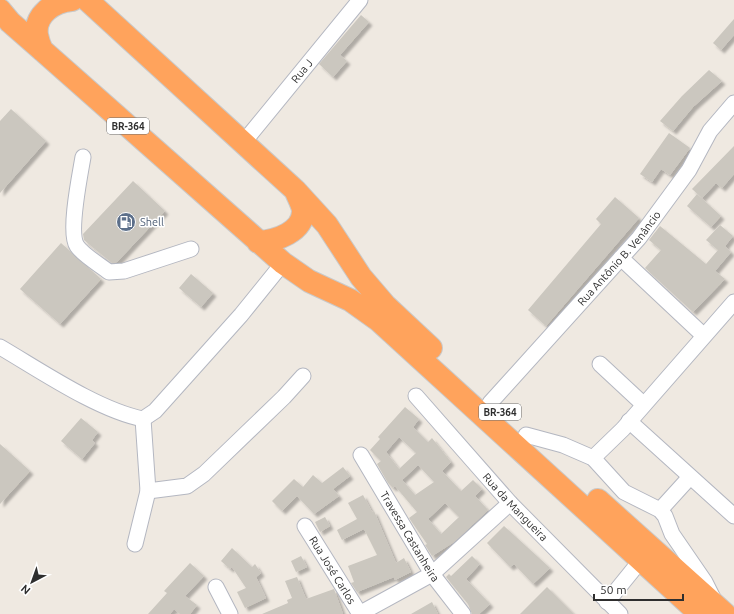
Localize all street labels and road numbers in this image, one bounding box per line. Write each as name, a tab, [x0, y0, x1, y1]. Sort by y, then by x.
street label: Rua J	[289, 57, 315, 85]
road number: BR-364	[107, 118, 149, 134]
street label: Rua Antônio B. Venâncio	[575, 209, 663, 308]
road number: BR-364	[479, 404, 521, 420]
street label: Rua da Mangueira	[481, 471, 550, 543]
street label: Travessa Castanheira	[378, 489, 442, 584]
street label: Rua José Carlos	[307, 534, 358, 606]

